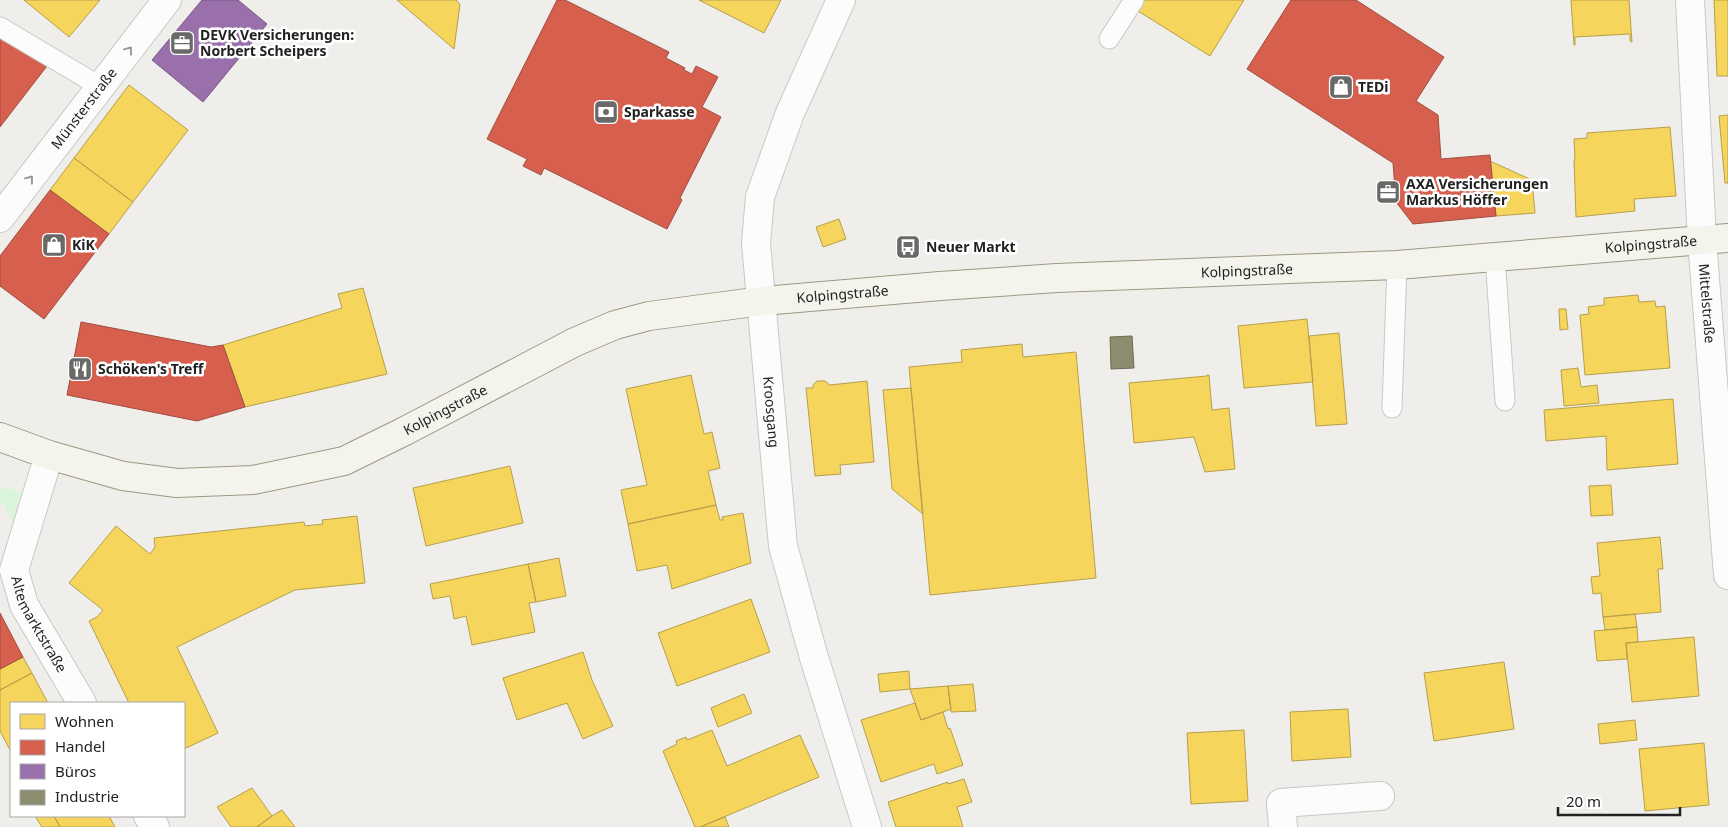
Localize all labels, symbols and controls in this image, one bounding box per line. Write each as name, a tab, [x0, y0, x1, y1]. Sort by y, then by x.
place label: DEVK Versicherungen: Norbert Scheipers	[200, 25, 354, 60]
office icon: DEVK Versicherungen: Norbert Scheipers	[169, 30, 195, 56]
one-way arrow	[123, 46, 132, 56]
street label: Münsterstraße	[46, 64, 121, 153]
shop icon: TEDi	[1328, 74, 1354, 100]
place label: TEDi	[1358, 77, 1388, 96]
bank icon: Sparkasse	[593, 99, 619, 125]
place label: Sparkasse	[624, 102, 695, 121]
place label: AXA Versicherungen Markus Höffer	[1406, 174, 1549, 209]
one-way arrow	[24, 176, 32, 185]
office icon: AXA Versicherungen Markus Höffer	[1375, 179, 1401, 205]
street label: Kolpingstraße	[1604, 231, 1698, 257]
shop icon: KiK	[41, 232, 67, 258]
bus stop icon: Neuer Markt	[895, 234, 921, 260]
place label: KiK	[72, 235, 95, 254]
place label: Neuer Markt	[926, 237, 1016, 256]
street label: Kolpingstraße	[1200, 259, 1293, 281]
street label: Mittelstraße	[1695, 263, 1720, 344]
street label: Kolpingstraße	[796, 280, 889, 307]
restaurant icon: Schöken's Treff	[67, 356, 93, 382]
place label: Schöken's Treff	[98, 359, 204, 378]
street label: Kroosgang	[759, 375, 784, 448]
street label: Kolpingstraße	[400, 380, 490, 439]
street label: Altemarktstraße	[7, 573, 72, 676]
legend	[10, 702, 185, 817]
text: Wohnen	[55, 711, 114, 731]
text: Handel	[55, 736, 105, 756]
text: Büros	[55, 761, 96, 781]
scale bar	[1558, 784, 1680, 816]
text: Industrie	[55, 786, 119, 806]
text: 20 m	[1566, 791, 1601, 811]

